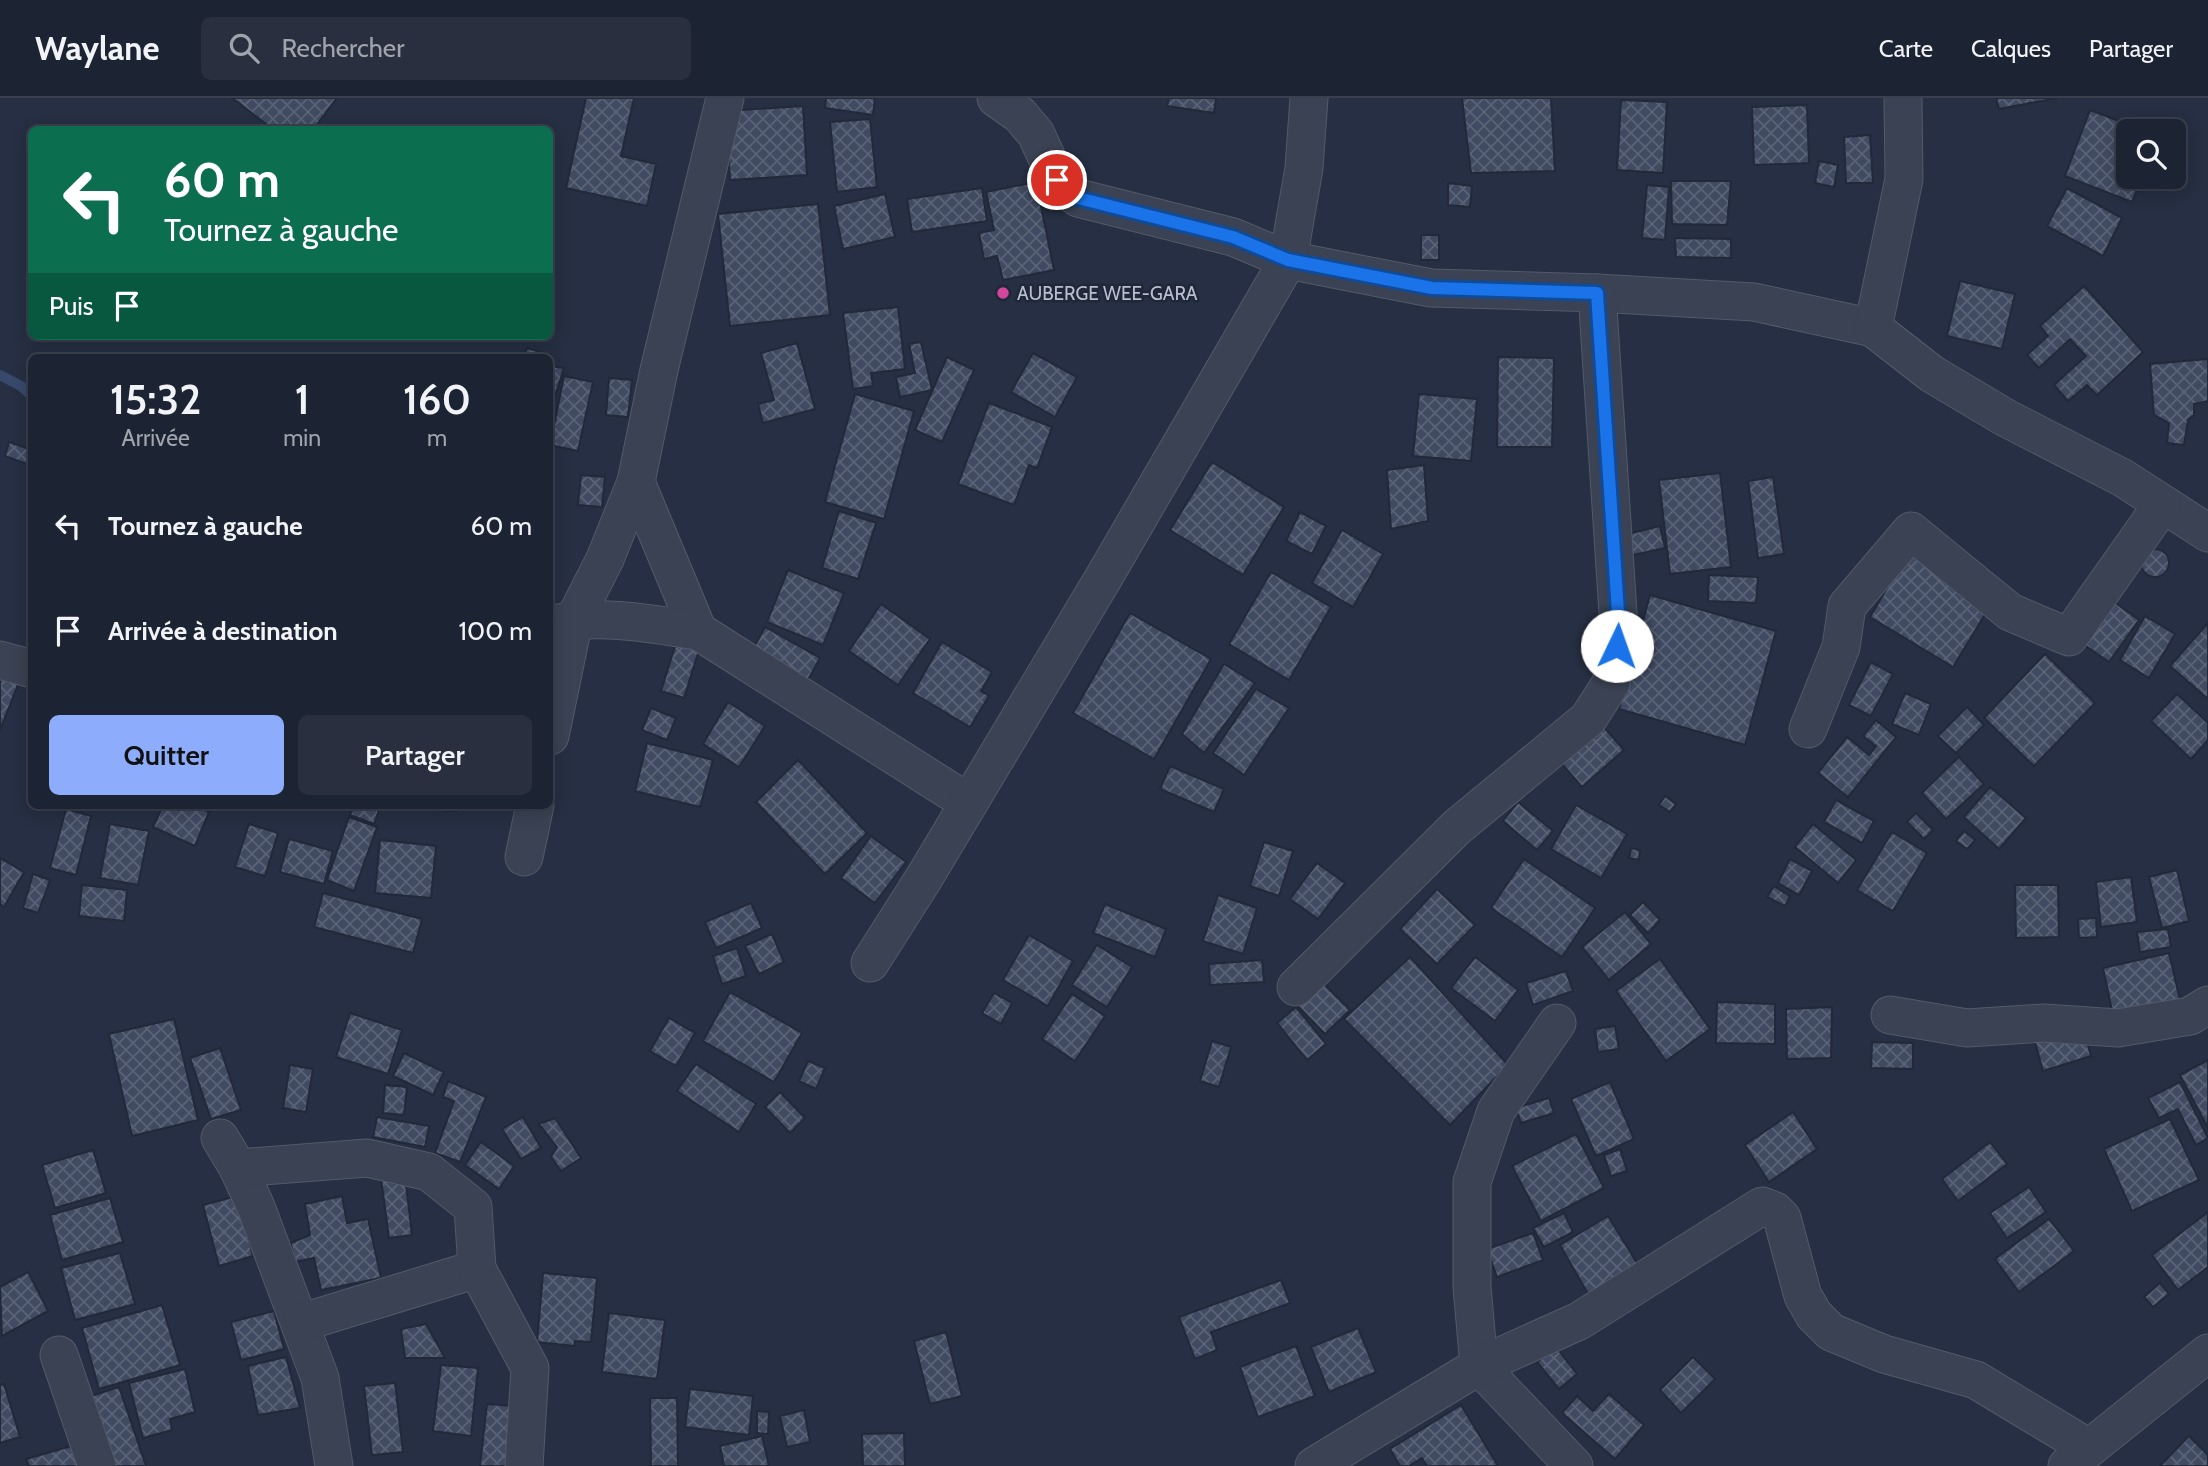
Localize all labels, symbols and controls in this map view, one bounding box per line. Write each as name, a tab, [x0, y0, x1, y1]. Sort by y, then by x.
search box	[201, 17, 691, 80]
text: Waylane	[35, 28, 159, 68]
icon: search	[225, 29, 263, 67]
text: Rechercher	[281, 32, 404, 64]
text: Carte	[1879, 34, 1933, 63]
text: Calques	[1971, 34, 2051, 63]
text: Partager	[2089, 34, 2173, 63]
map controls	[2116, 119, 2186, 189]
button: search	[2116, 119, 2186, 189]
text: 60 m	[164, 150, 280, 209]
pin	[1027, 150, 1087, 210]
icon: left	[49, 154, 140, 245]
icon: arrive	[1038, 161, 1076, 199]
text: Tournez à gauche	[164, 210, 398, 249]
place label: AUBERGE WEE-GARA	[1017, 282, 1198, 305]
marker: AUBERGE WEE-GARA	[995, 285, 1011, 301]
icon: arrive	[108, 287, 146, 325]
text: Puis	[49, 290, 94, 322]
text: 15:32	[110, 373, 201, 425]
text: 1	[295, 373, 310, 425]
text: 160	[403, 373, 471, 425]
text: Arrivée	[121, 424, 190, 452]
text: min	[283, 424, 321, 452]
text: m	[427, 424, 447, 452]
icon: left	[49, 507, 87, 545]
text: Tournez à gauche	[108, 510, 303, 542]
text: 60 m	[470, 510, 532, 542]
position arrow	[1580, 609, 1654, 683]
icon: arrive	[49, 612, 87, 650]
text: Arrivée à destination	[108, 615, 338, 647]
text: 100 m	[459, 615, 532, 647]
button: Quitter	[49, 715, 284, 795]
button: Partager	[298, 715, 532, 795]

